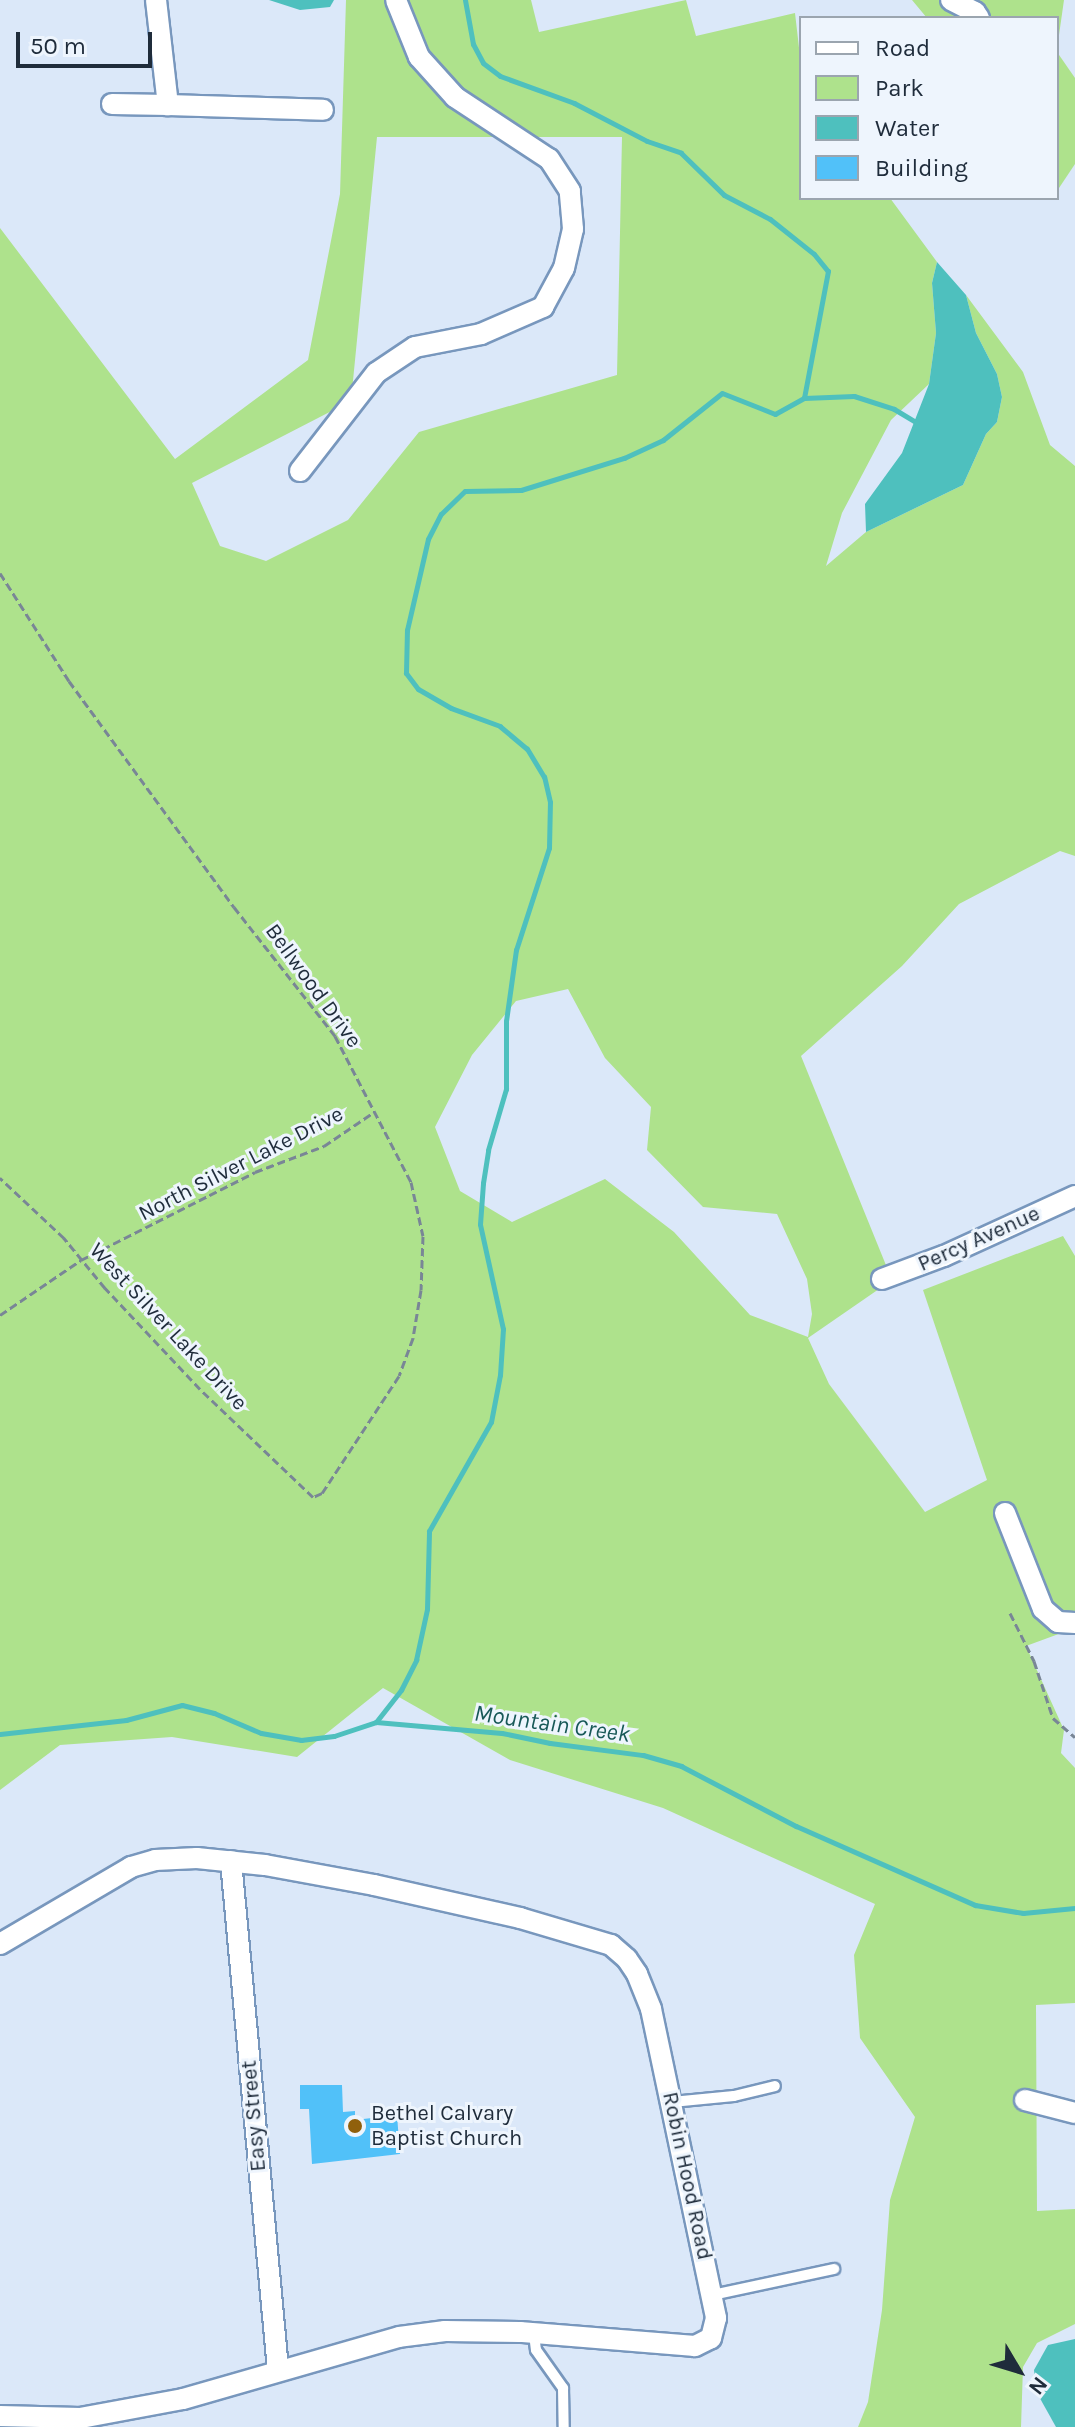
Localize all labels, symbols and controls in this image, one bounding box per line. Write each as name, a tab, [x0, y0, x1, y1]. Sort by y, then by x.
scale bar	[20, 16, 156, 66]
legend	[799, 16, 1059, 200]
text: 50 m	[30, 32, 86, 60]
text: Road	[875, 34, 930, 62]
text: Park	[875, 74, 924, 102]
text: Water	[875, 114, 939, 142]
text: Building	[875, 154, 968, 182]
street label: Bellwood Drive	[259, 919, 367, 1053]
street label: North Silver Lake Drive	[134, 1101, 348, 1227]
street label: Percy Avenue	[914, 1200, 1044, 1278]
street label: West Silver Lake Drive	[83, 1238, 253, 1416]
water label: Mountain Creek	[472, 1699, 632, 1749]
street label: Easy Street	[236, 2059, 272, 2173]
street label: Robin Hood Road	[656, 2090, 718, 2262]
place label: Bethel Calvary Baptist Church	[371, 2100, 522, 2152]
marker: Bethel Calvary Baptist Church	[346, 2117, 364, 2135]
north arrow	[979, 2331, 1059, 2411]
text: N	[1023, 2372, 1053, 2400]

